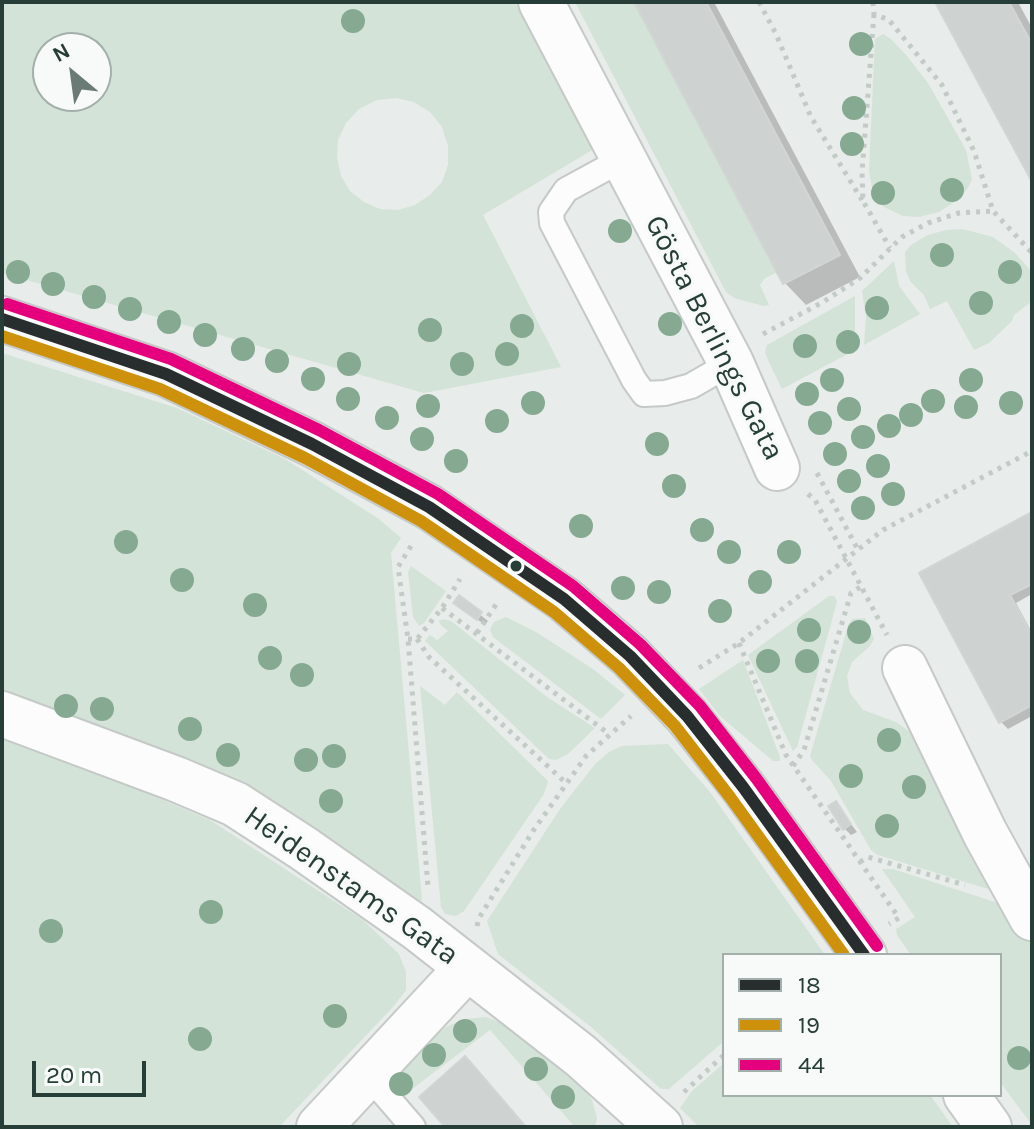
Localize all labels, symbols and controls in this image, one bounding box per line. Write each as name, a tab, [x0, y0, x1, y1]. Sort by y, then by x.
north arrow	[32, 32, 112, 112]
text: N	[48, 38, 75, 68]
street label: Gösta Berlings Gata	[637, 209, 791, 467]
unlabelled marker	[508, 558, 524, 574]
street label: Heidenstams Gata	[237, 798, 465, 974]
legend	[722, 953, 1002, 1097]
text: 18	[798, 971, 821, 999]
text: 19	[798, 1011, 820, 1039]
scale bar	[36, 1045, 150, 1095]
text: 44	[798, 1051, 825, 1079]
text: 20 m	[46, 1061, 102, 1089]

